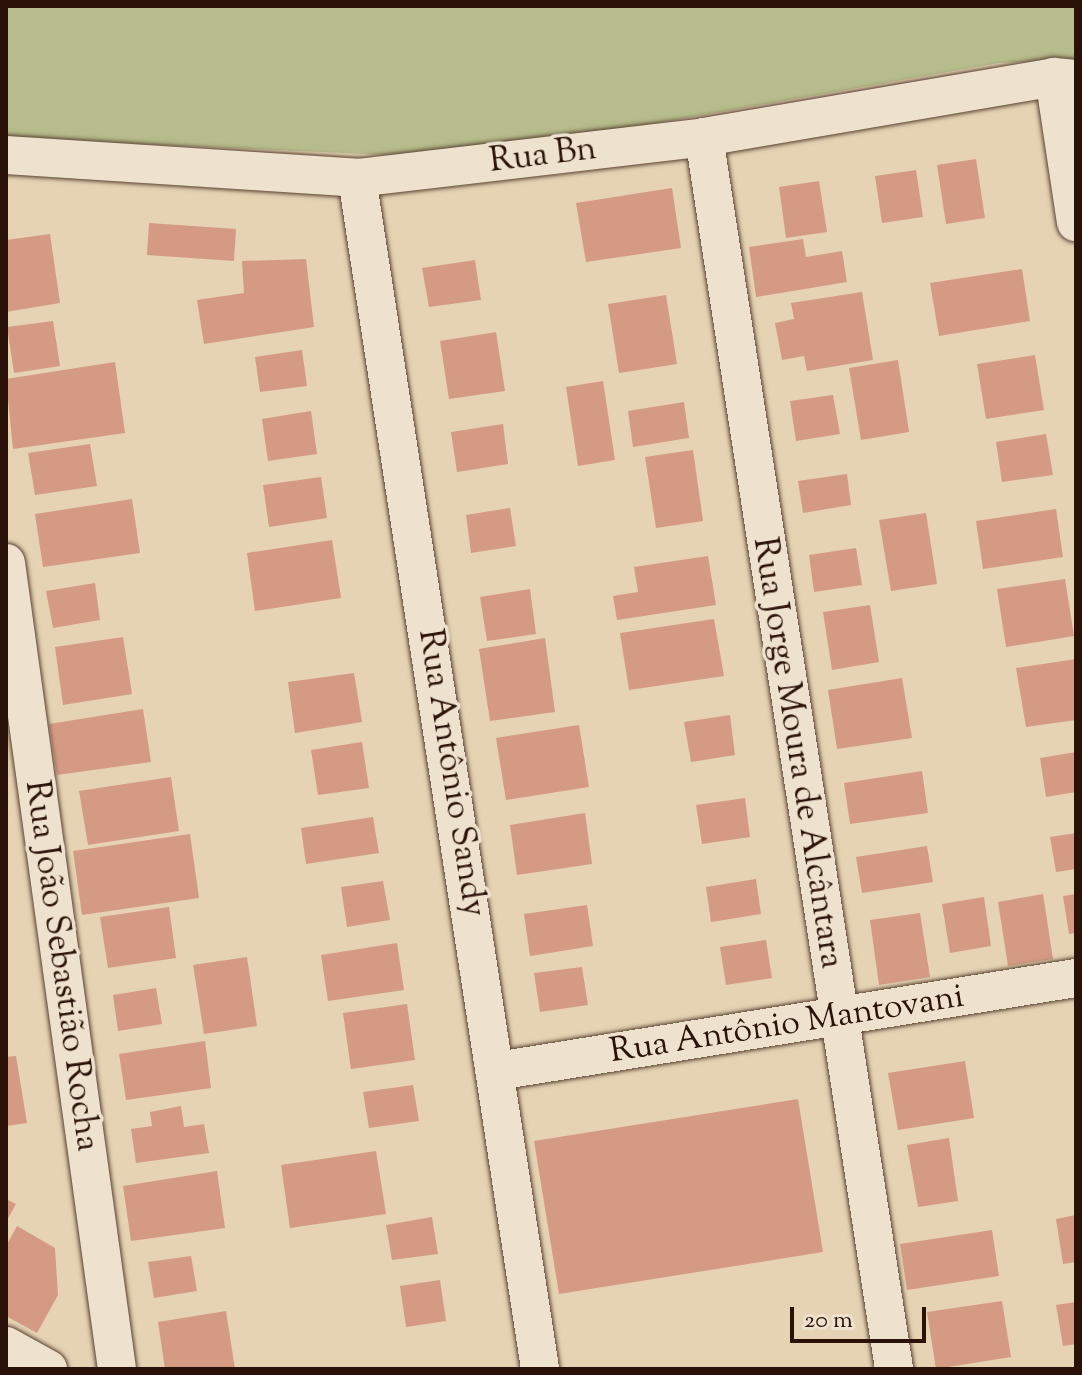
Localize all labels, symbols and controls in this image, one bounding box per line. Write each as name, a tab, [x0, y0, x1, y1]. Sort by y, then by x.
street label: Rua Bn	[487, 129, 599, 183]
street label: Rua Jorge Moura de Alcântara	[743, 535, 851, 971]
street label: Rua Antônio Sandy	[408, 626, 494, 920]
street label: Rua João Sebastião Rocha	[15, 778, 107, 1154]
street label: Rua Antônio Mantovani	[607, 977, 967, 1073]
scale bar	[794, 1291, 930, 1341]
text: 20 m	[804, 1304, 853, 1338]

